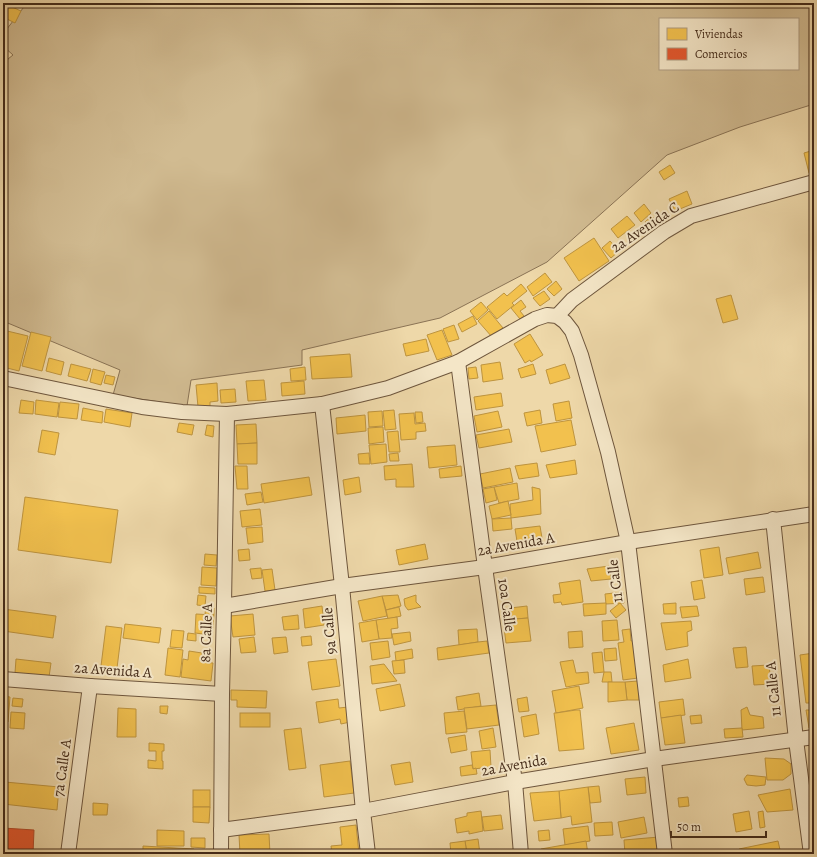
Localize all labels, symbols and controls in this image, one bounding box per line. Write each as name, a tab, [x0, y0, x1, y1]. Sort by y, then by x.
legend	[659, 18, 799, 70]
text: Viviendas	[694, 26, 743, 42]
text: Comercios	[695, 46, 748, 62]
street label: 2a Avenida C	[607, 197, 683, 257]
street label: 2a Avenida A	[476, 527, 556, 561]
street label: 11 Calle	[602, 558, 628, 604]
street label: 10a Calle	[493, 577, 521, 633]
street label: 8a Calle A	[195, 603, 217, 663]
street label: 9a Calle	[317, 606, 341, 655]
street label: 2a Avenida A	[73, 657, 153, 683]
street label: 11 Calle A	[760, 660, 786, 718]
street label: 7a Calle A	[48, 737, 76, 798]
street label: 2a Avenida	[480, 749, 548, 781]
scale bar	[671, 813, 766, 839]
text: 50 m	[677, 819, 701, 835]

